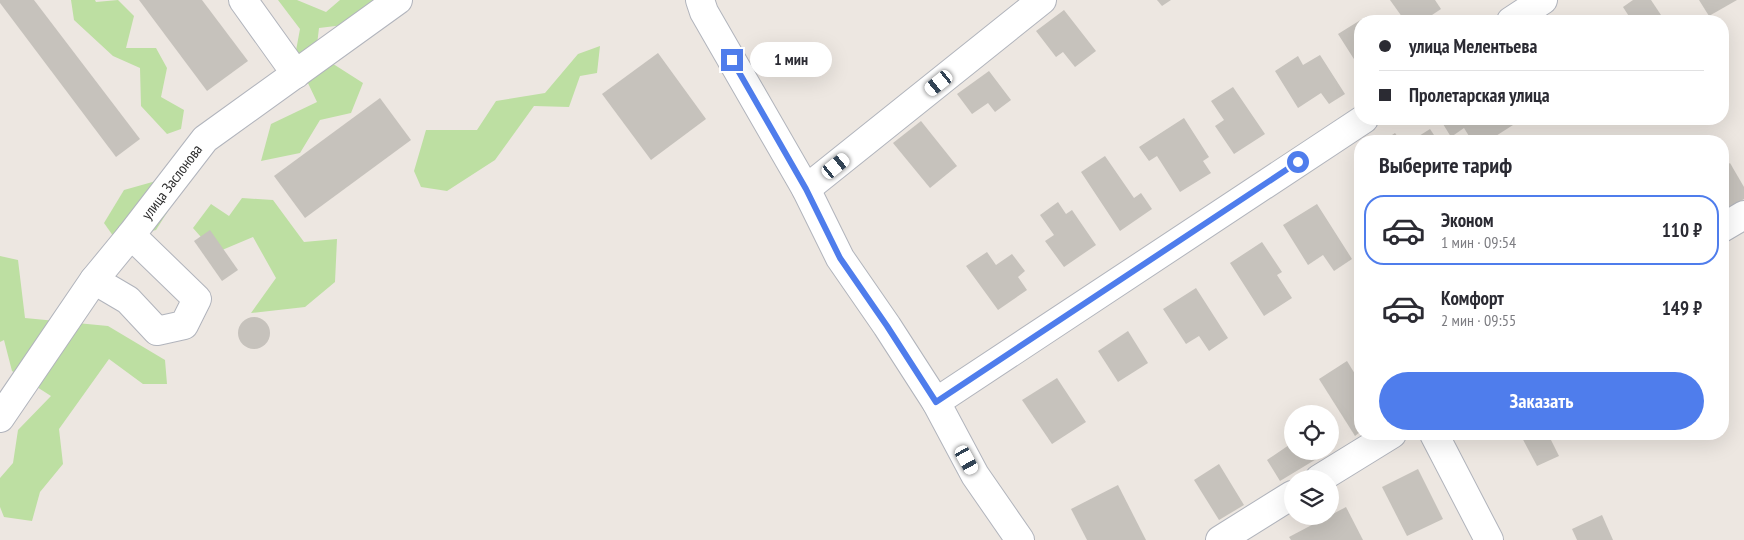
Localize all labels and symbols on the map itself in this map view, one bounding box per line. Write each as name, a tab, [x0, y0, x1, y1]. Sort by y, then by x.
callout: 1 мин	[750, 42, 832, 78]
route end	[721, 49, 743, 71]
car	[922, 68, 955, 98]
street label: улица Заслонова	[137, 140, 206, 223]
car	[819, 151, 852, 181]
route start	[1287, 151, 1309, 173]
car	[953, 443, 980, 477]

